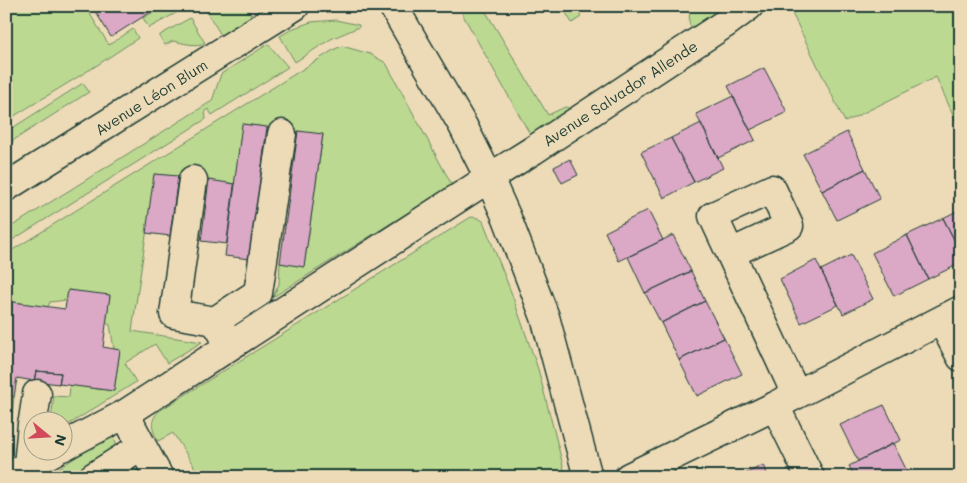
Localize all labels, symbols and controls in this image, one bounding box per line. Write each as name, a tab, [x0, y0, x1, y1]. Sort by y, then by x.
street label: Avenue Salvador Allende	[539, 35, 701, 151]
street label: Avenue Léon Blum	[91, 54, 211, 140]
north arrow	[22, 410, 72, 460]
text: N	[50, 432, 72, 448]

